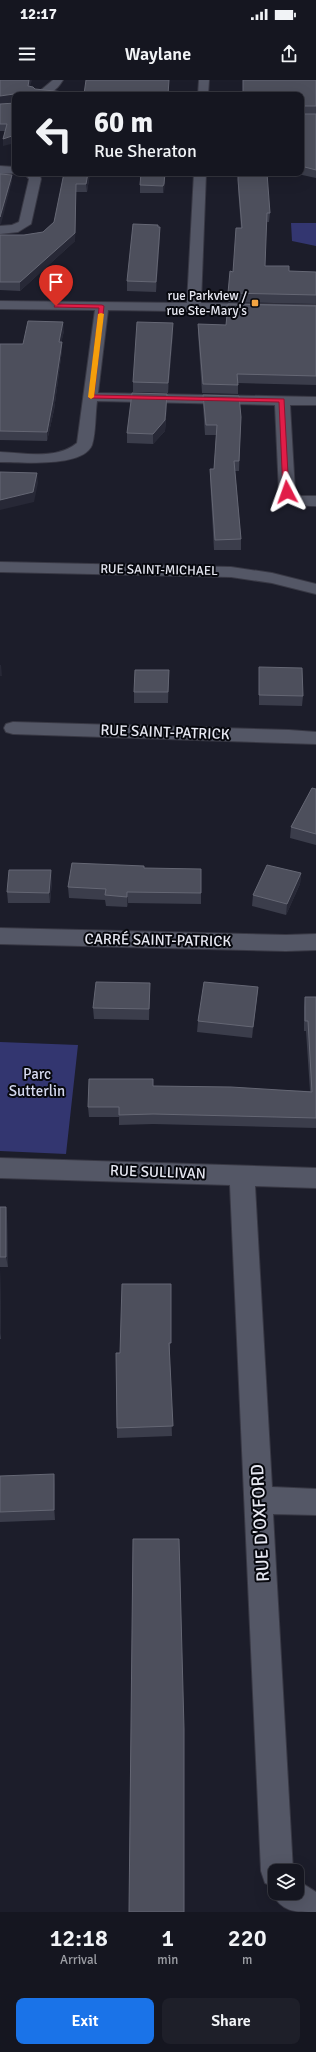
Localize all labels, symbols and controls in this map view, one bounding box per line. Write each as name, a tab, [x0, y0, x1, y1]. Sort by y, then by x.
text: 12:17	[20, 5, 57, 23]
icon: menu	[16, 43, 38, 65]
text: Waylane	[125, 43, 191, 65]
icon: share	[278, 43, 300, 65]
text: 60 m	[94, 106, 153, 140]
icon: left	[28, 108, 80, 160]
text: Rue Sheraton	[94, 140, 197, 162]
pin	[39, 265, 73, 306]
icon: arrive	[45, 271, 67, 293]
place label: rue Parkview / rue Ste-Mary's	[166, 288, 248, 319]
marker: rue Parkview / rue Ste-Mary's	[250, 298, 260, 308]
position arrow	[266, 471, 308, 513]
street label: RUE SAINT-MICHAEL	[100, 561, 218, 579]
street label: RUE SAINT-PATRICK	[100, 721, 230, 743]
street label: CARRÉ SAINT-PATRICK	[85, 929, 232, 950]
park label: Parc Sutterlin	[9, 1065, 65, 1100]
street label: RUE SULLIVAN	[110, 1161, 206, 1183]
street label: RUE D'OXFORD	[246, 1464, 274, 1582]
map controls	[268, 1864, 304, 1900]
button: layers	[268, 1864, 304, 1900]
text: 12:18	[49, 1923, 108, 1953]
text: 1	[161, 1923, 174, 1953]
text: 220	[228, 1923, 267, 1953]
text: Arrival	[60, 1952, 97, 1968]
text: min	[157, 1952, 178, 1968]
text: m	[242, 1952, 252, 1968]
button: Exit	[16, 1998, 154, 2044]
button: Share	[162, 1998, 300, 2044]

